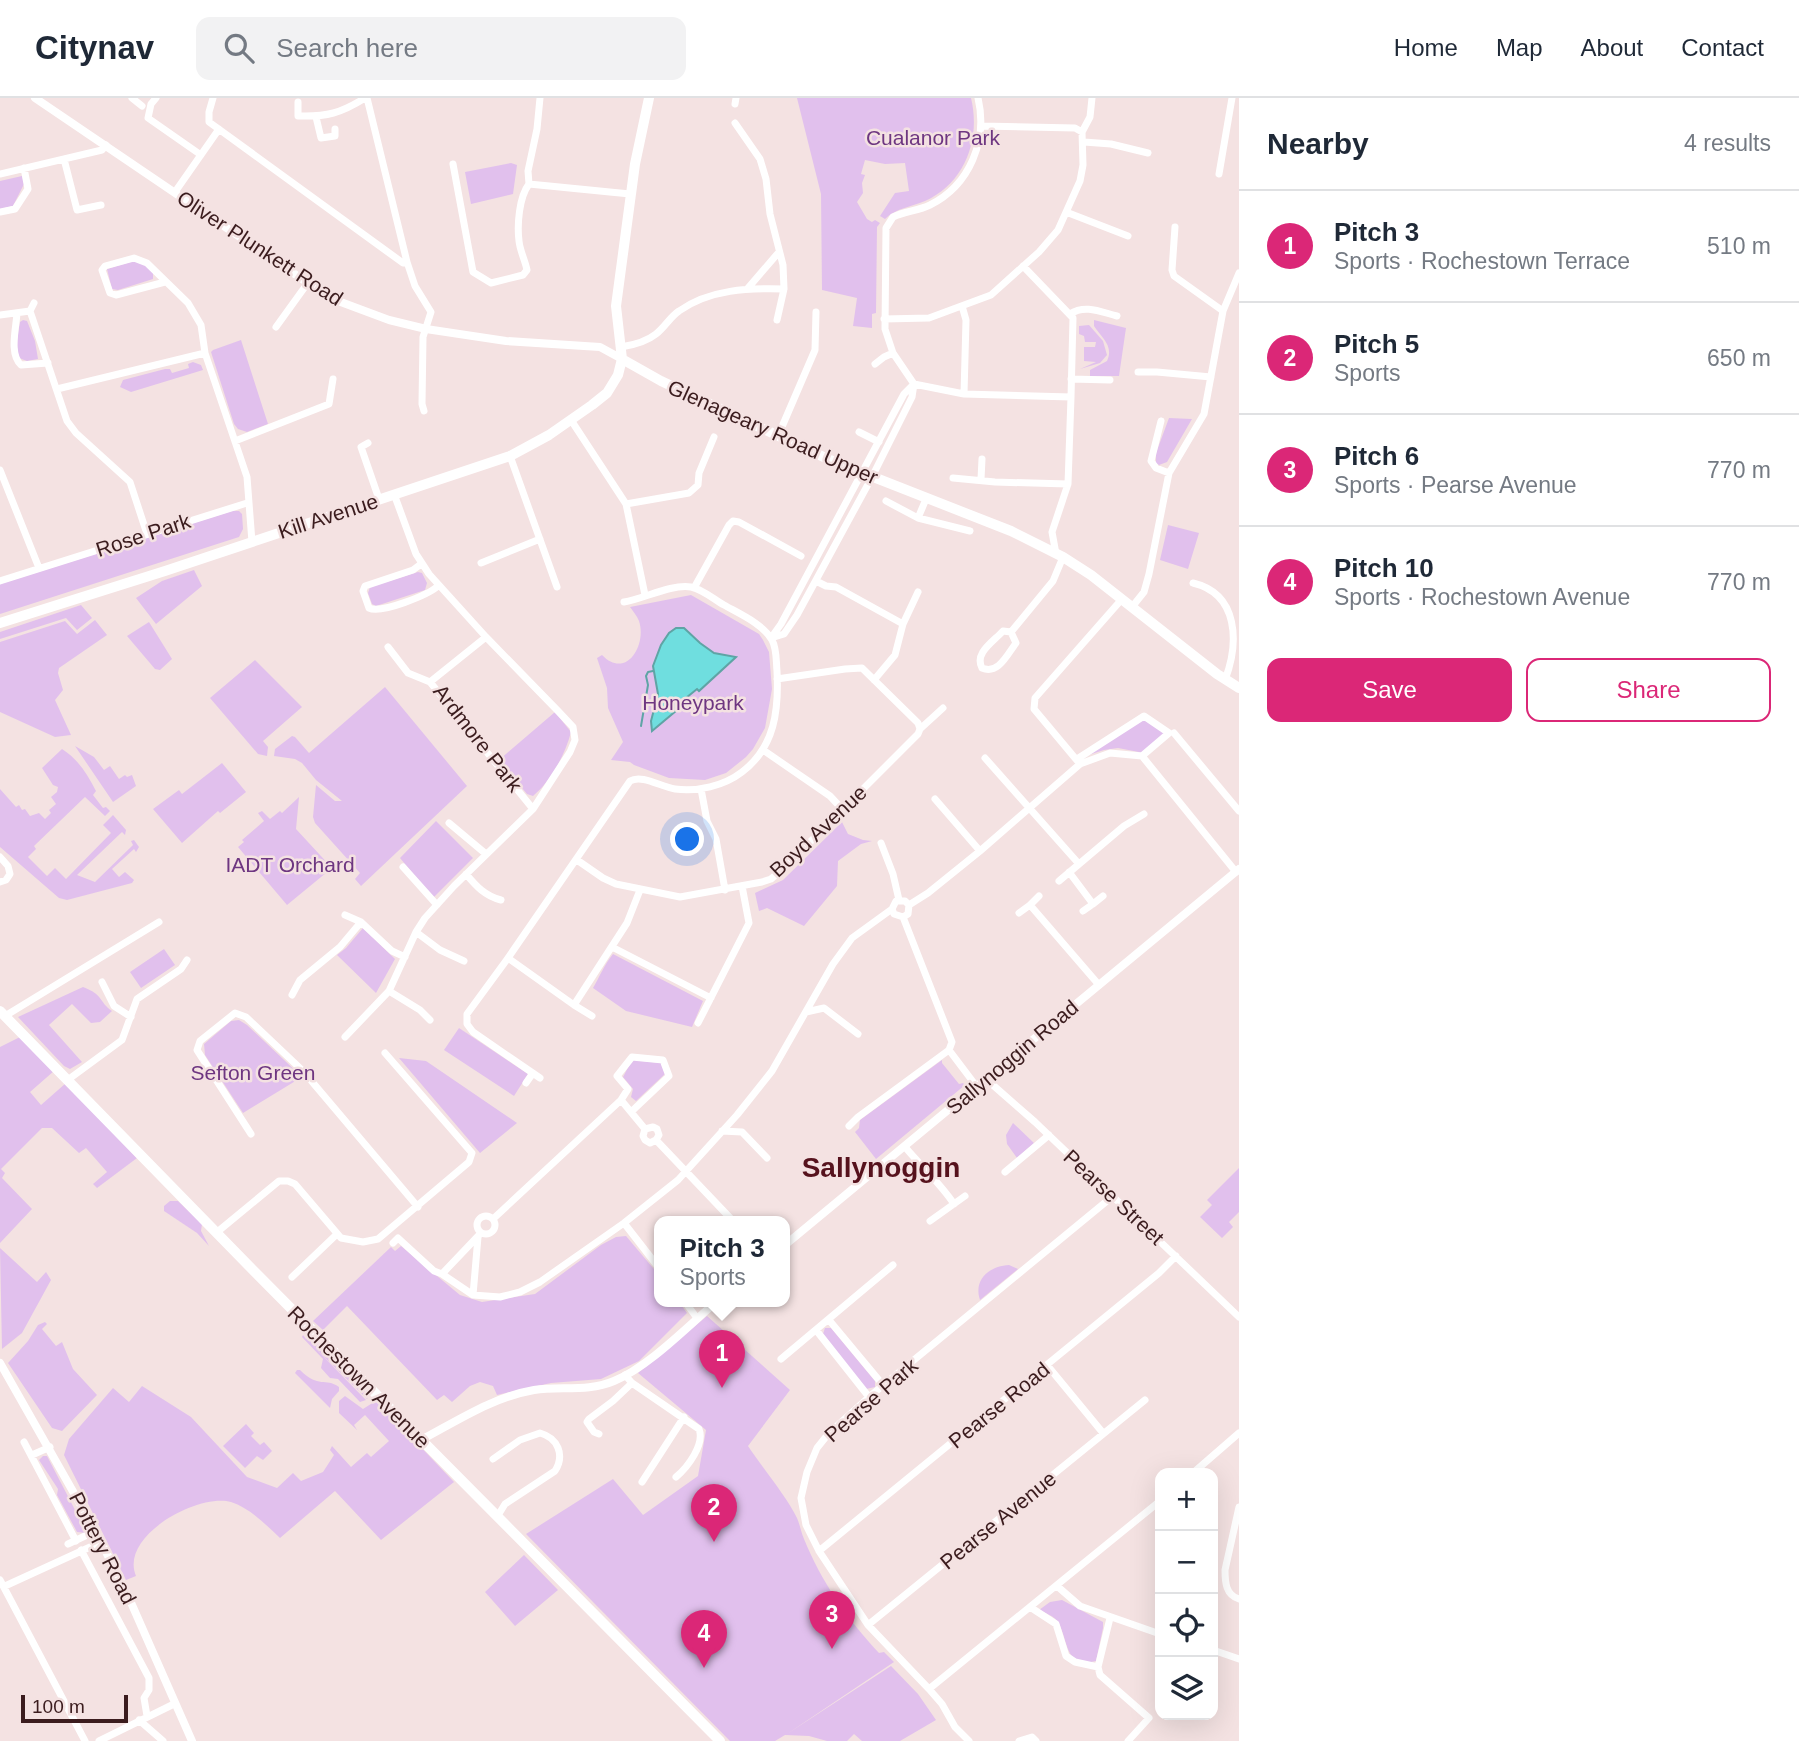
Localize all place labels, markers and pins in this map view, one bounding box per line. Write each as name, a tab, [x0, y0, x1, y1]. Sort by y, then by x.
pin: 1	[699, 1330, 745, 1388]
pin: 2	[691, 1484, 737, 1542]
pin: 3	[809, 1591, 855, 1649]
pin: 4	[681, 1610, 727, 1668]

